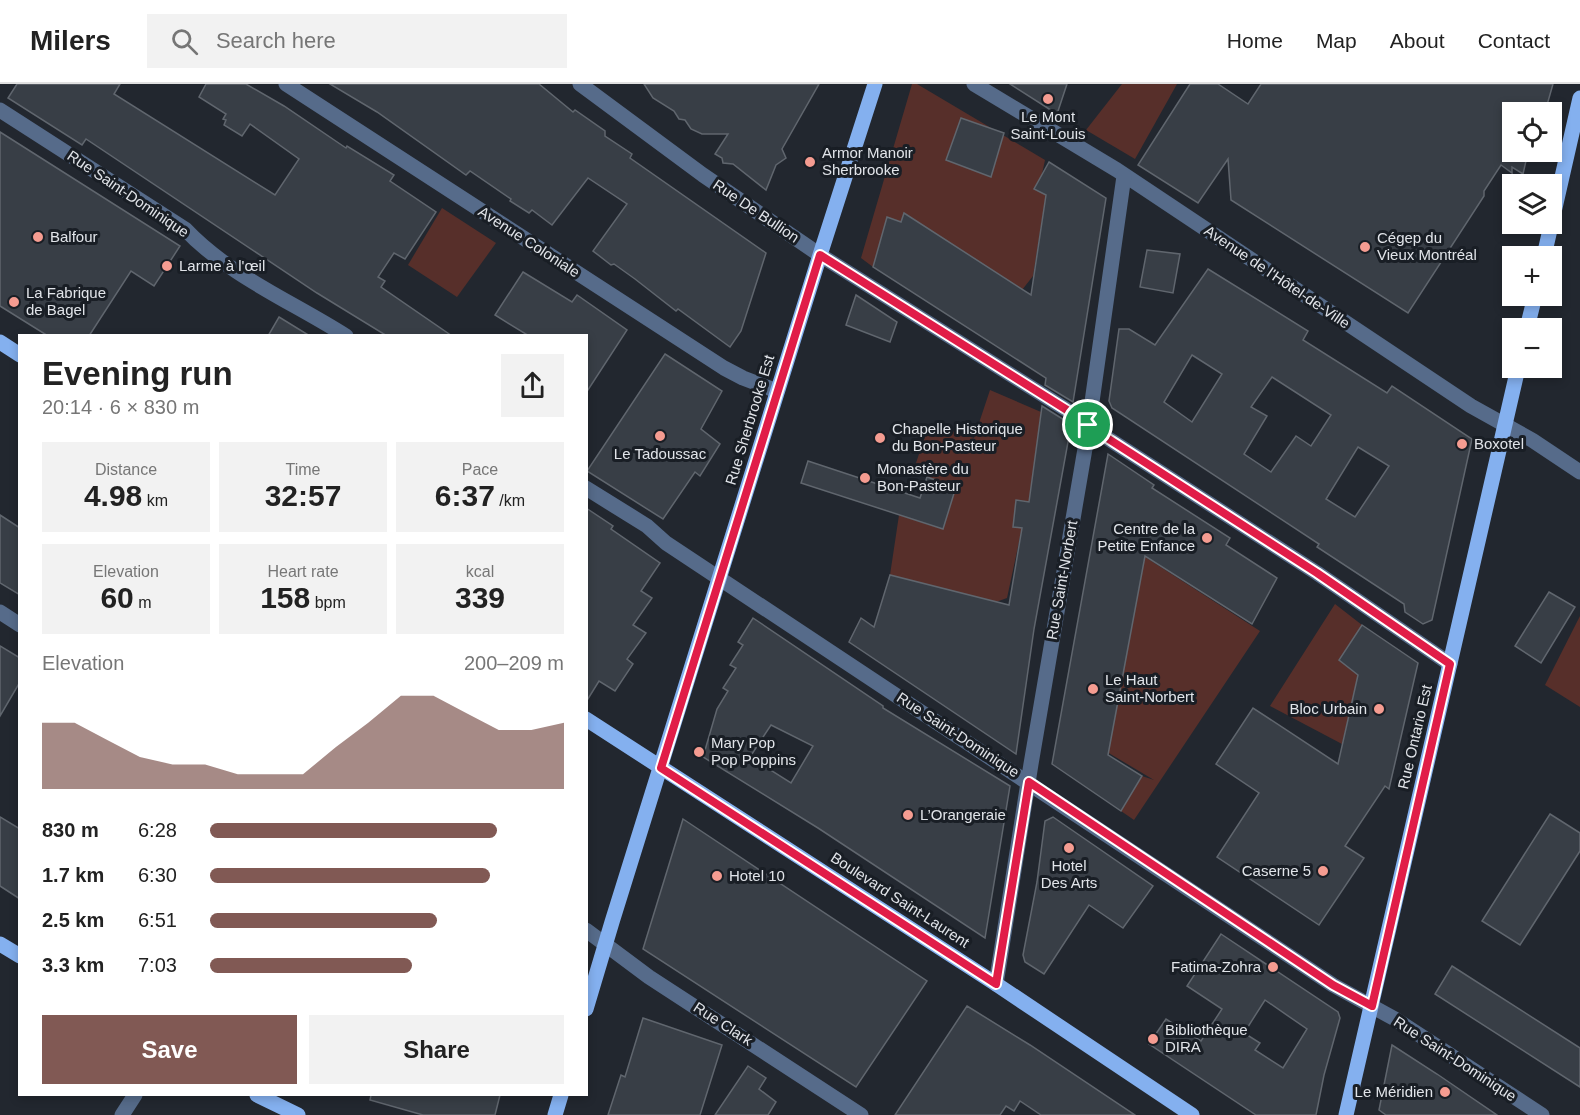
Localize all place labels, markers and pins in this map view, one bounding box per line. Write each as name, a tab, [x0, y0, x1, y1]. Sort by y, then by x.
marker: Le Mont Saint-Louis	[1041, 92, 1055, 106]
place label: Le Mont Saint-Louis	[1010, 108, 1086, 142]
place label: Armor Manoir Sherbrooke	[822, 144, 913, 178]
marker: Armor Manoir Sherbrooke	[803, 155, 817, 169]
place label: Balfour	[50, 228, 98, 245]
place label: Cégep du Vieux Montréal	[1377, 229, 1477, 263]
marker: Balfour	[31, 230, 45, 244]
marker: Cégep du Vieux Montréal	[1358, 240, 1372, 254]
place label: Larme à l'œil	[179, 257, 265, 274]
marker: Larme à l'œil	[160, 259, 174, 273]
place label: La Fabrique de Bagel	[26, 284, 106, 318]
marker: La Fabrique de Bagel	[7, 295, 21, 309]
pin	[1062, 399, 1113, 450]
place label: Chapelle Historique du Bon-Pasteur	[892, 420, 1023, 454]
marker: Le Tadoussac	[653, 429, 667, 443]
marker: Chapelle Historique du Bon-Pasteur	[873, 431, 887, 445]
place label: Boxotel	[1474, 435, 1524, 452]
marker: Boxotel	[1455, 437, 1469, 451]
place label: Le Tadoussac	[614, 445, 707, 462]
place label: Monastère du Bon-Pasteur	[877, 460, 969, 494]
marker: Monastère du Bon-Pasteur	[858, 471, 872, 485]
place label: Centre de la Petite Enfance	[1097, 520, 1196, 554]
marker: Centre de la Petite Enfance	[1200, 531, 1214, 545]
place label: Le Haut Saint-Norbert	[1105, 671, 1195, 705]
marker: Le Haut Saint-Norbert	[1086, 682, 1100, 696]
place label: Bloc Urbain	[1289, 700, 1367, 717]
marker: Bloc Urbain	[1372, 702, 1386, 716]
place label: Mary Pop Pop Poppins	[711, 734, 796, 768]
marker: Mary Pop Pop Poppins	[692, 745, 706, 759]
place label: L’Orangeraie	[920, 806, 1006, 823]
marker: L’Orangeraie	[901, 808, 915, 822]
marker: Hotel Des Arts	[1062, 841, 1076, 855]
place label: Hotel Des Arts	[1041, 857, 1097, 891]
place label: Caserne 5	[1242, 862, 1311, 879]
marker: Caserne 5	[1316, 864, 1330, 878]
place label: Hotel 10	[729, 867, 785, 884]
marker: Hotel 10	[710, 869, 724, 883]
place label: Fatima-Zohra	[1171, 958, 1262, 975]
marker: Fatima-Zohra	[1266, 960, 1280, 974]
place label: Bibliothèque DIRA	[1165, 1021, 1248, 1055]
marker: Bibliothèque DIRA	[1146, 1032, 1160, 1046]
place label: Le Méridien	[1355, 1083, 1433, 1100]
marker: Le Méridien	[1438, 1085, 1452, 1099]

